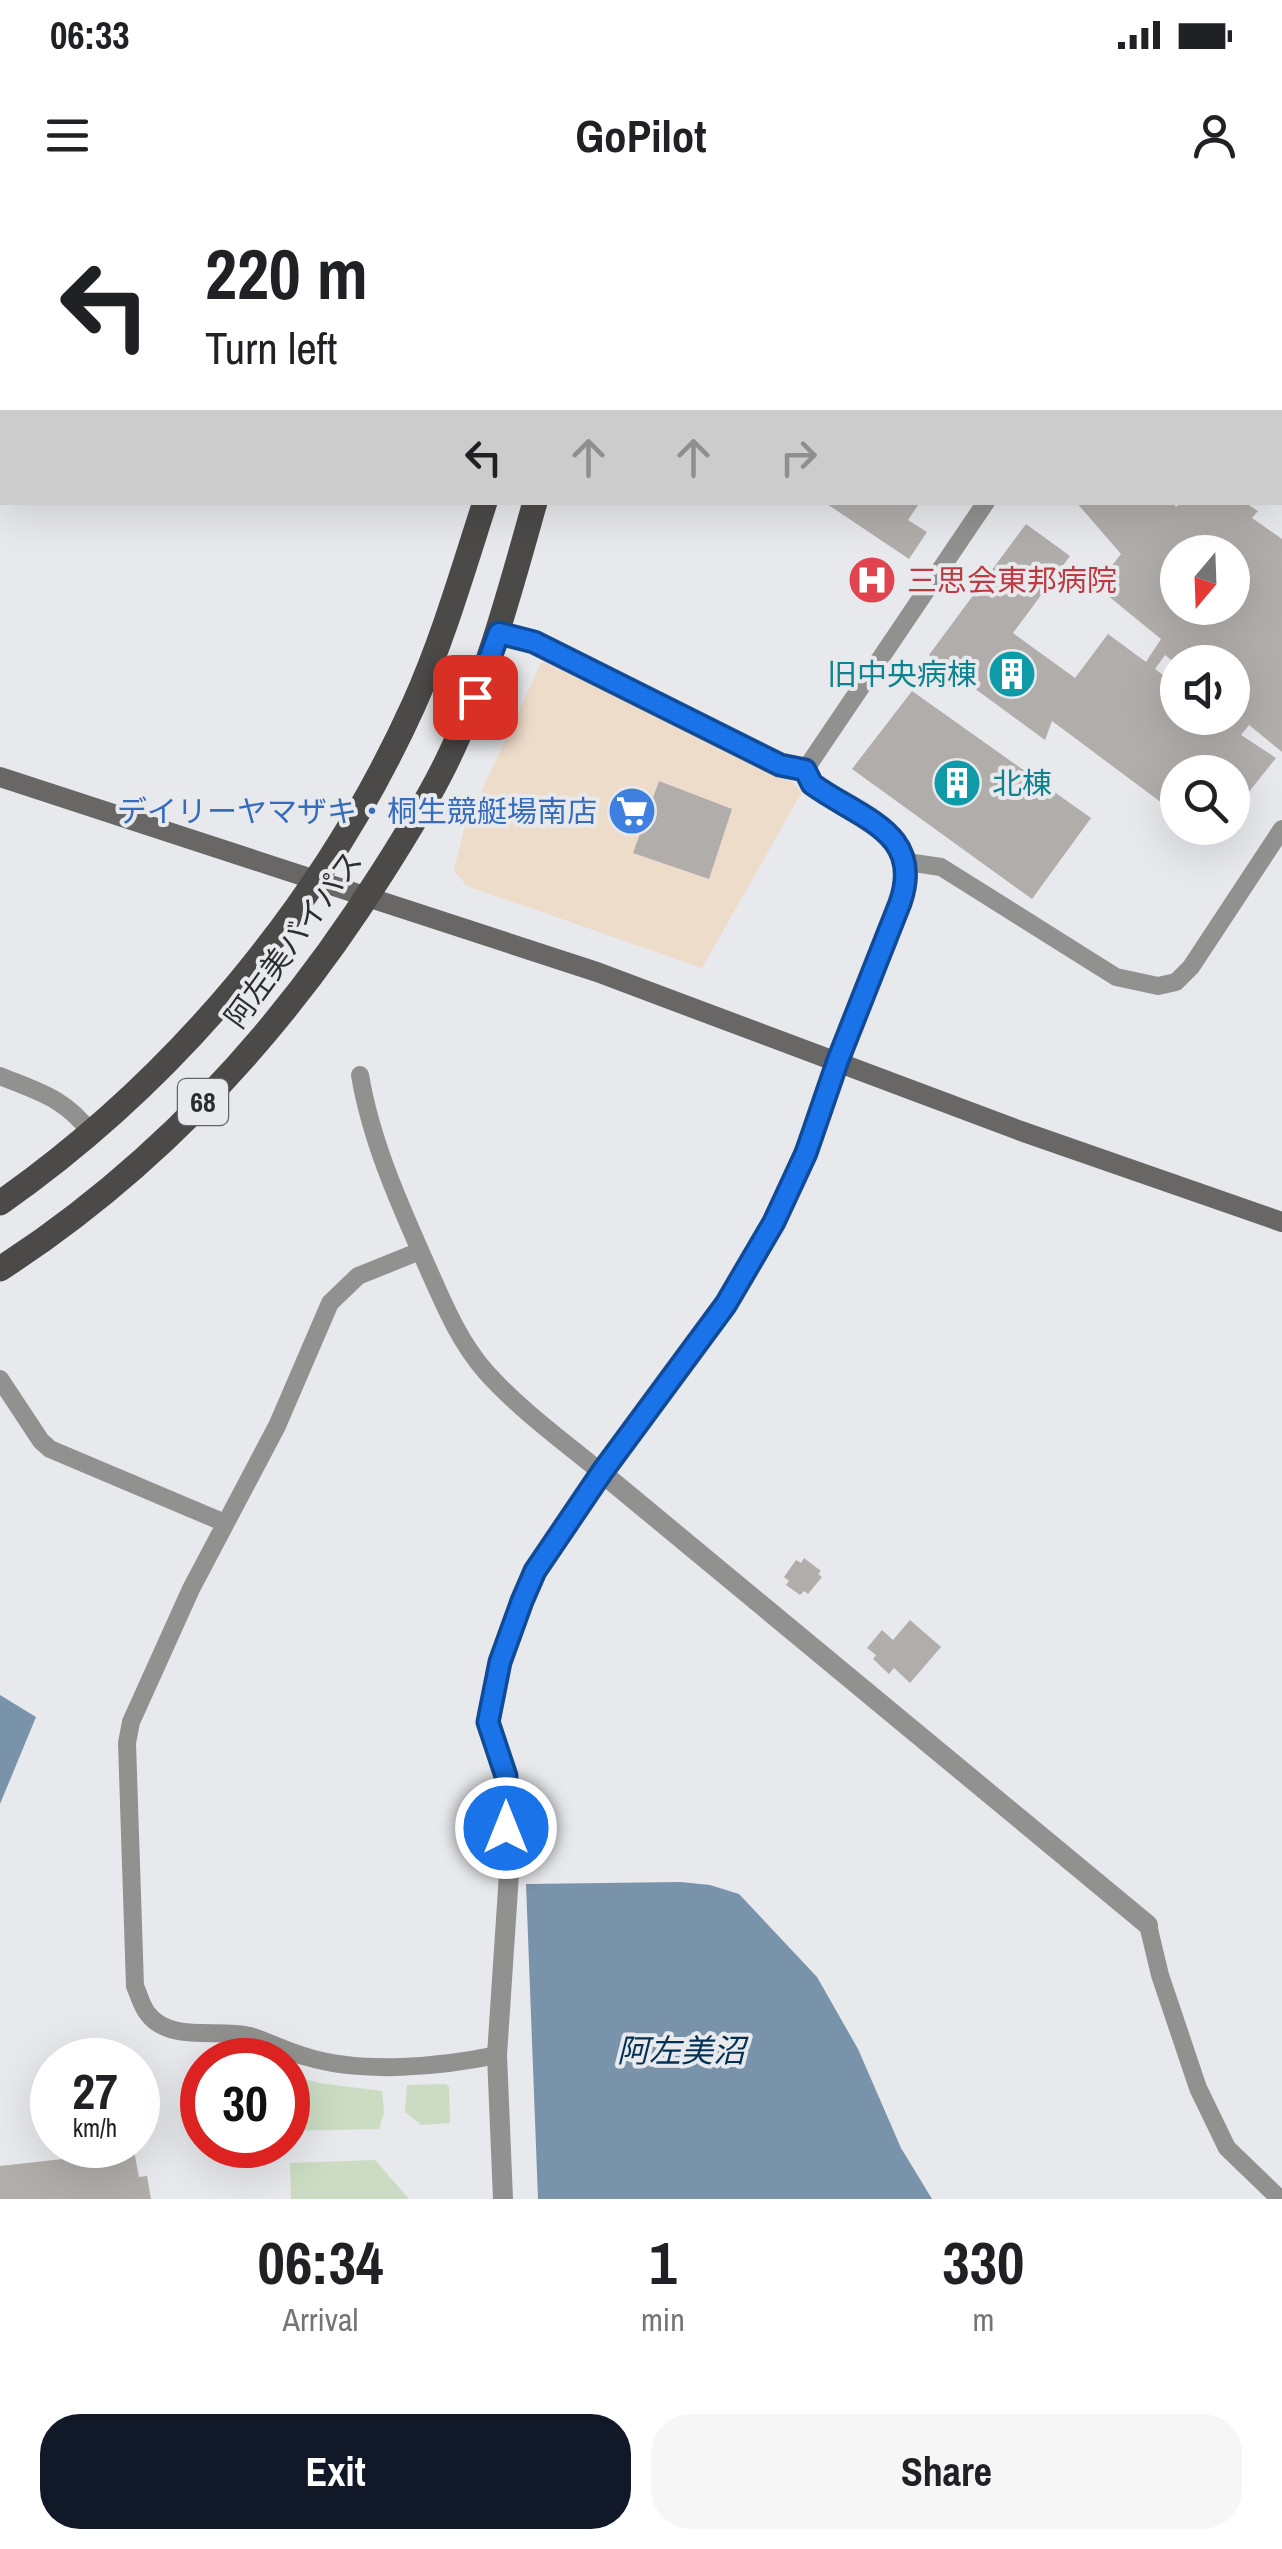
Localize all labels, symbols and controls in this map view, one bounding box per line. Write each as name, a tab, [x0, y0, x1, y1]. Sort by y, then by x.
text: 06:33	[50, 10, 130, 61]
text: GoPilot	[575, 105, 707, 166]
icon: menu	[40, 108, 95, 163]
icon: person	[1187, 108, 1242, 163]
text: 220 m	[205, 227, 368, 321]
icon: left	[40, 240, 170, 370]
text: Turn left	[205, 317, 337, 378]
icon: left	[456, 430, 511, 485]
icon: ahead	[561, 430, 616, 485]
icon: ahead	[666, 430, 721, 485]
icon: right	[771, 430, 826, 485]
north arrow	[1160, 535, 1250, 625]
map controls	[1160, 535, 1250, 845]
hospital icon: 三思会東邦病院	[846, 554, 898, 606]
place label: 三思会東邦病院	[907, 560, 1117, 600]
button: sound	[1160, 645, 1250, 735]
building icon: 旧中央病棟	[986, 648, 1038, 700]
place label: 旧中央病棟	[827, 654, 977, 694]
pin	[433, 655, 518, 740]
icon: arrive	[448, 670, 503, 725]
button: search	[1160, 755, 1250, 845]
building icon: 北棟	[931, 757, 983, 809]
place label: 北棟	[992, 763, 1052, 803]
supermarket icon: デイリーヤマザキ・桐生競艇場南店	[606, 785, 658, 837]
place label: デイリーヤマザキ・桐生競艇場南店	[117, 791, 597, 831]
street label: 阿左美バイパス	[215, 843, 371, 1035]
road number: 68	[178, 1079, 228, 1125]
position arrow	[454, 1776, 558, 1880]
water label: 阿左美沼	[617, 2029, 749, 2072]
speed limit sign: 30	[180, 2038, 310, 2168]
text: 27	[72, 2057, 118, 2125]
text: km/h	[73, 2111, 117, 2145]
text: 06:34	[258, 2222, 383, 2303]
text: 1	[649, 2222, 677, 2303]
text: 330	[942, 2222, 1024, 2303]
text: Arrival	[283, 2298, 358, 2341]
text: min	[641, 2298, 685, 2341]
text: m	[972, 2298, 994, 2341]
button: Exit	[40, 2414, 631, 2529]
button: Share	[651, 2414, 1242, 2529]

